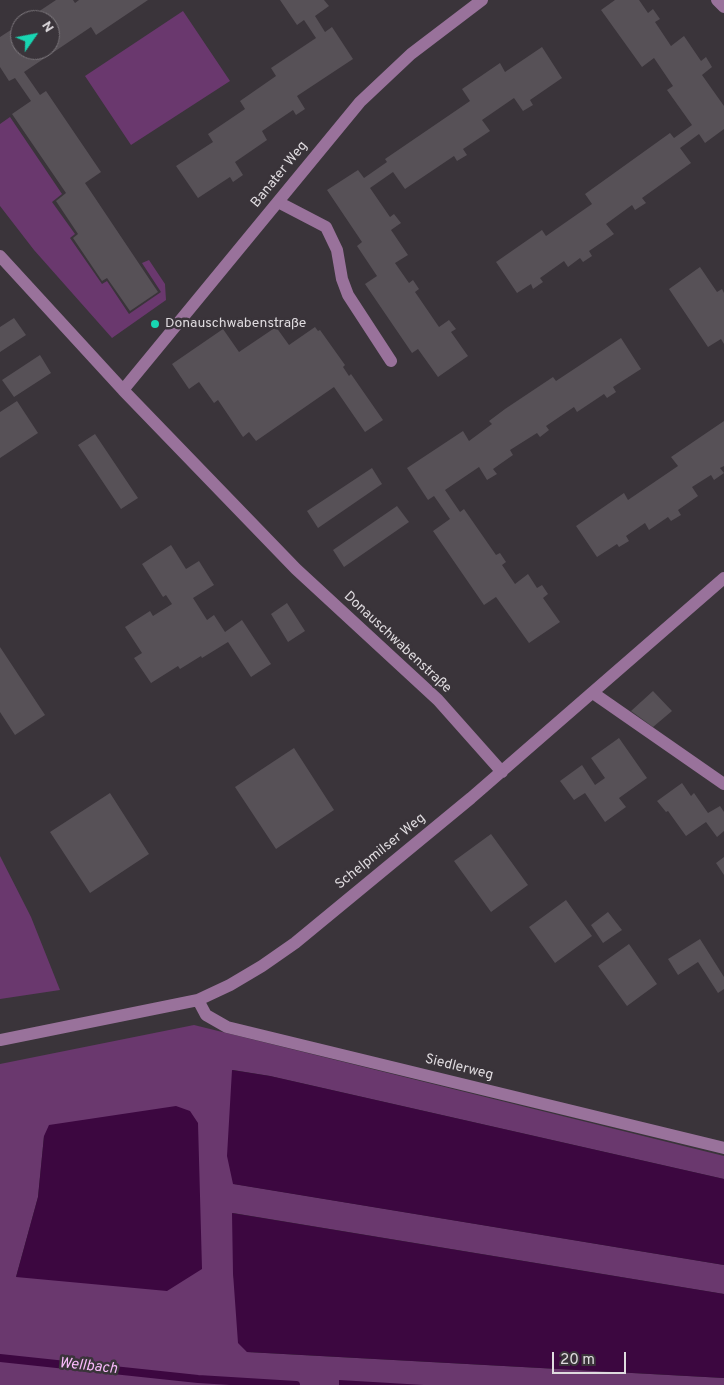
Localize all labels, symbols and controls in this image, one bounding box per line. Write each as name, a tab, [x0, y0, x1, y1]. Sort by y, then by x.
north arrow	[10, 10, 60, 60]
text: N	[37, 18, 57, 36]
street label: Banater Weg	[248, 138, 312, 212]
place label: Donauschwabenstraße	[165, 316, 306, 332]
marker: Donauschwabenstraße	[149, 318, 161, 330]
street label: Donauschwabenstraße	[340, 589, 454, 697]
street label: Schelpmilser Weg	[332, 810, 430, 894]
street label: Siedlerweg	[423, 1051, 495, 1085]
scale bar	[554, 1342, 628, 1374]
text: 20 m	[560, 1351, 595, 1370]
water label: Wellbach	[58, 1355, 118, 1379]

